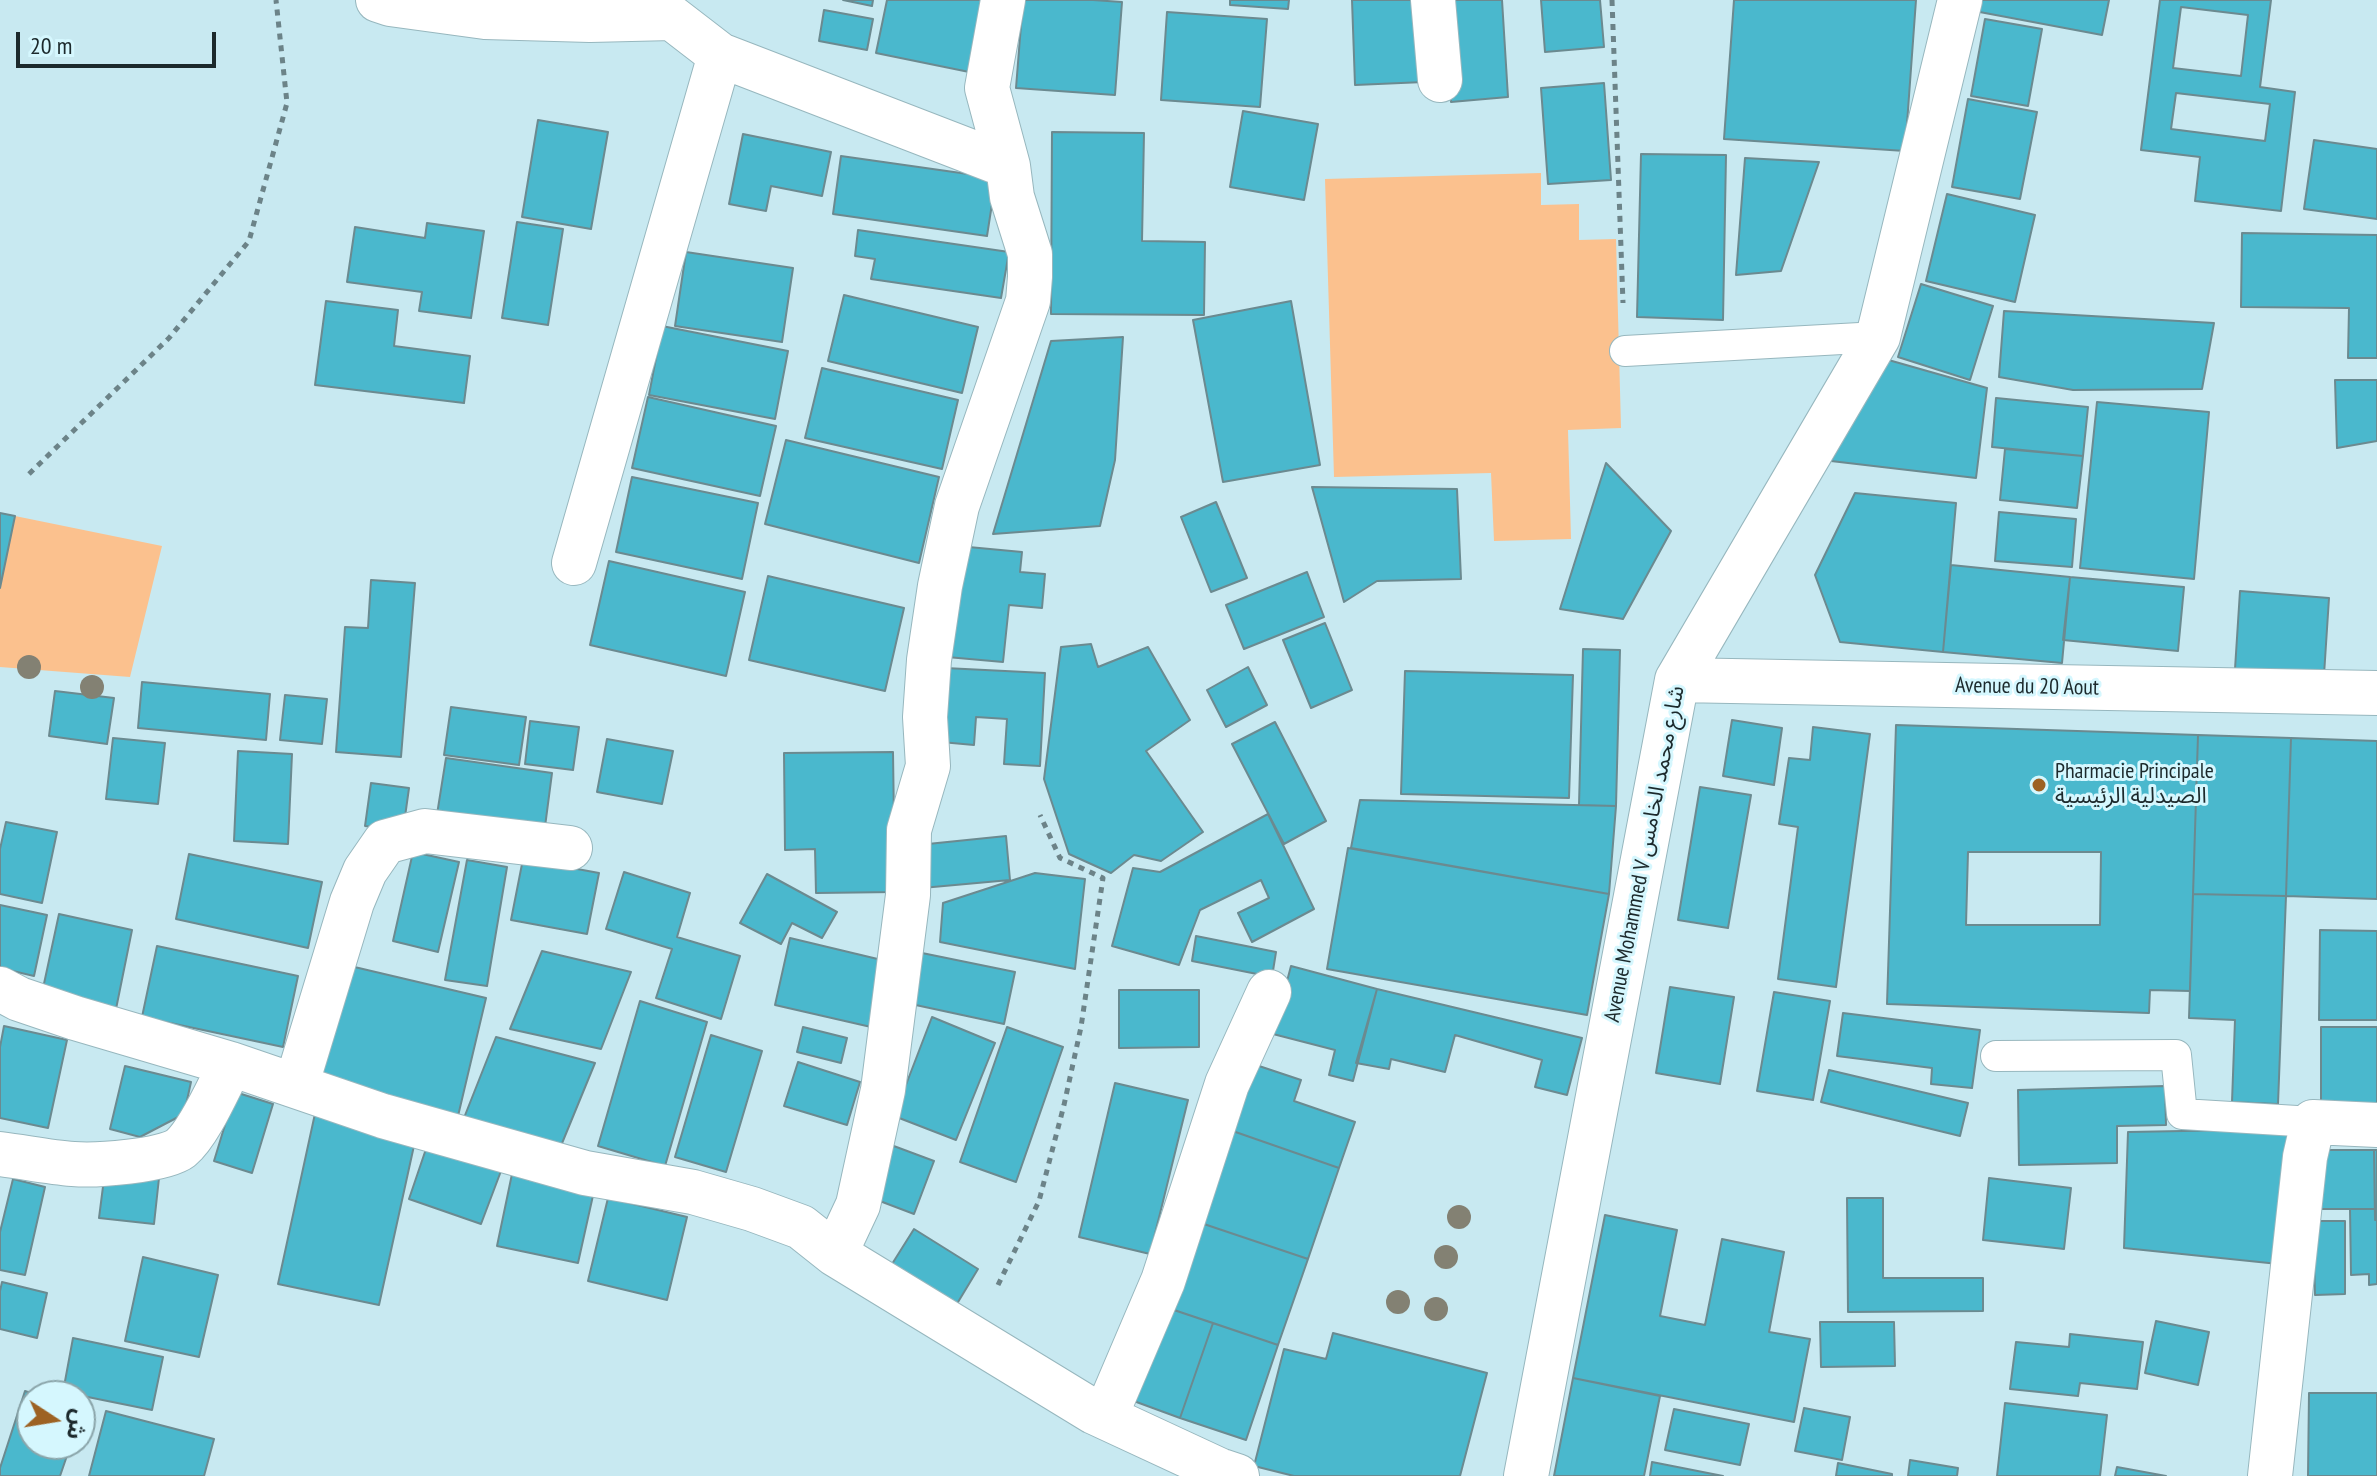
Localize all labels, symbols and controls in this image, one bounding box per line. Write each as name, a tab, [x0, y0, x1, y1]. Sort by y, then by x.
scale bar	[20, 16, 220, 66]
text: 20 m	[30, 30, 72, 61]
street label: Avenue du 20 Aout	[1955, 673, 2099, 701]
street label: Avenue Mohammed V شارع محمد الخامس	[1599, 684, 1691, 1024]
place label: Pharmacie Principale الصيدلية الرئيسية	[2055, 759, 2214, 810]
marker: Pharmacie Principale الصيدلية الرئيسية	[2030, 776, 2048, 794]
north arrow	[16, 1380, 96, 1460]
text: ش	[61, 1407, 94, 1442]

